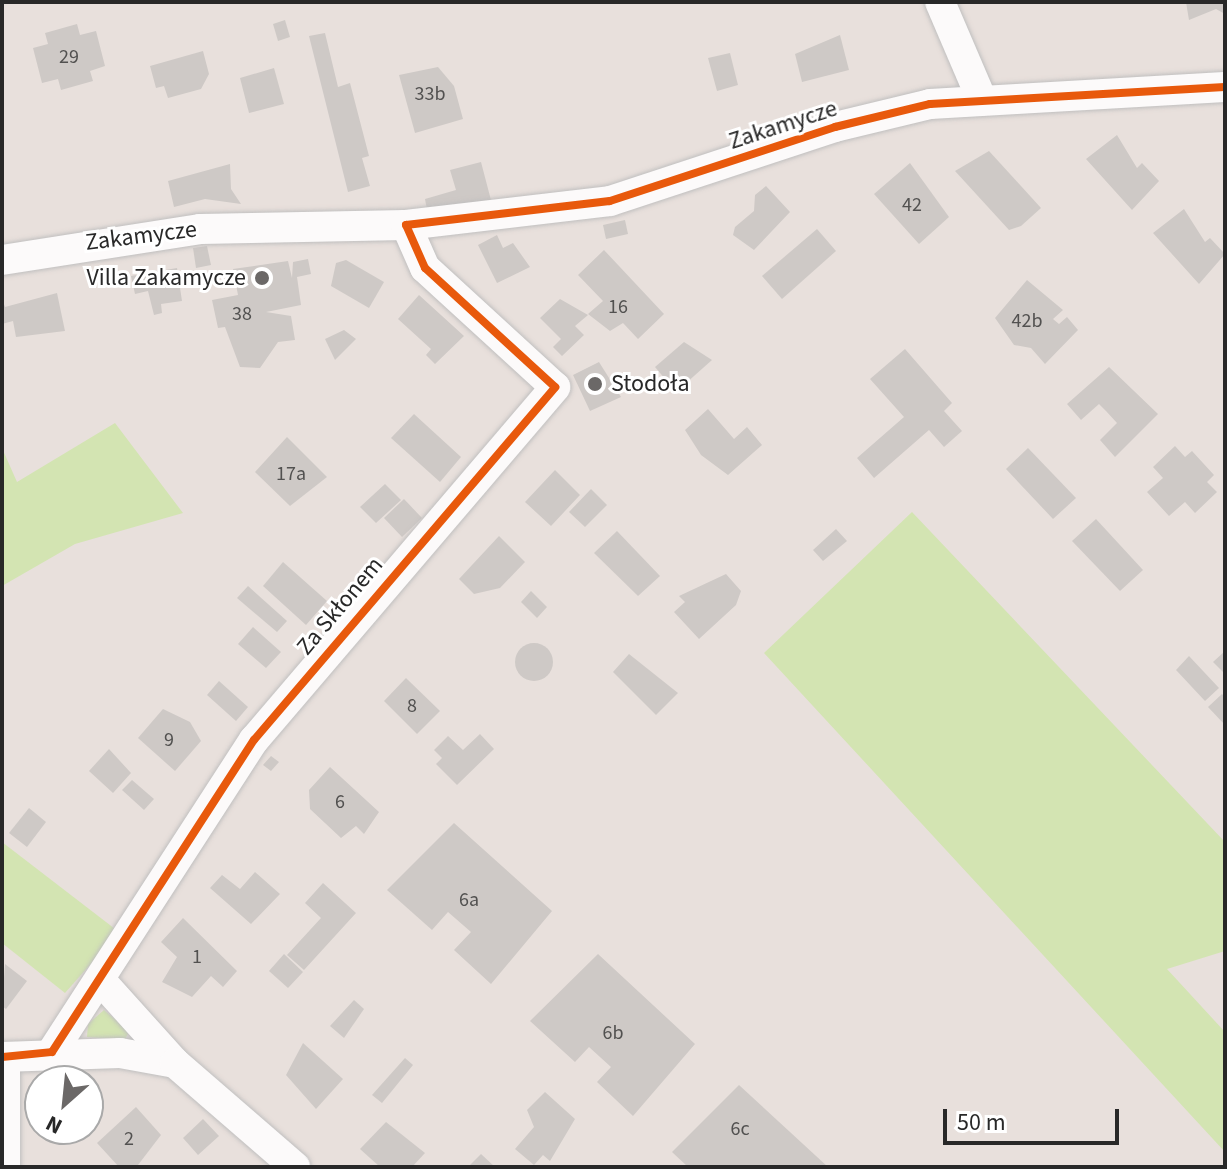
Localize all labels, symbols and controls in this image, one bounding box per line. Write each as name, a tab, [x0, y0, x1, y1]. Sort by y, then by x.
house number: 29	[59, 45, 79, 69]
house number: 33b	[415, 82, 445, 106]
street label: Zakamycze	[725, 94, 841, 156]
house number: 42	[902, 193, 922, 217]
street label: Zakamycze	[84, 215, 198, 257]
place label: Villa Zakamycze	[86, 264, 246, 292]
marker: Villa Zakamycze	[253, 269, 271, 287]
house number: 16	[608, 295, 628, 319]
house number: 38	[232, 302, 252, 326]
house number: 42b	[1012, 309, 1042, 333]
place label: Stodoła	[611, 370, 690, 398]
marker: Stodoła	[586, 375, 604, 393]
house number: 17a	[276, 462, 306, 486]
street label: Za Skłonem	[291, 551, 389, 661]
house number: 8	[407, 694, 417, 718]
house number: 9	[164, 728, 174, 752]
house number: 6	[335, 790, 345, 814]
house number: 6a	[459, 888, 479, 912]
house number: 1	[192, 945, 202, 969]
house number: 6b	[603, 1021, 623, 1045]
north arrow	[24, 1065, 104, 1145]
scale bar	[947, 1093, 1123, 1143]
text: 50 m	[957, 1105, 1006, 1140]
text: N	[40, 1107, 68, 1142]
house number: 6c	[730, 1117, 750, 1141]
house number: 2	[124, 1127, 134, 1151]

